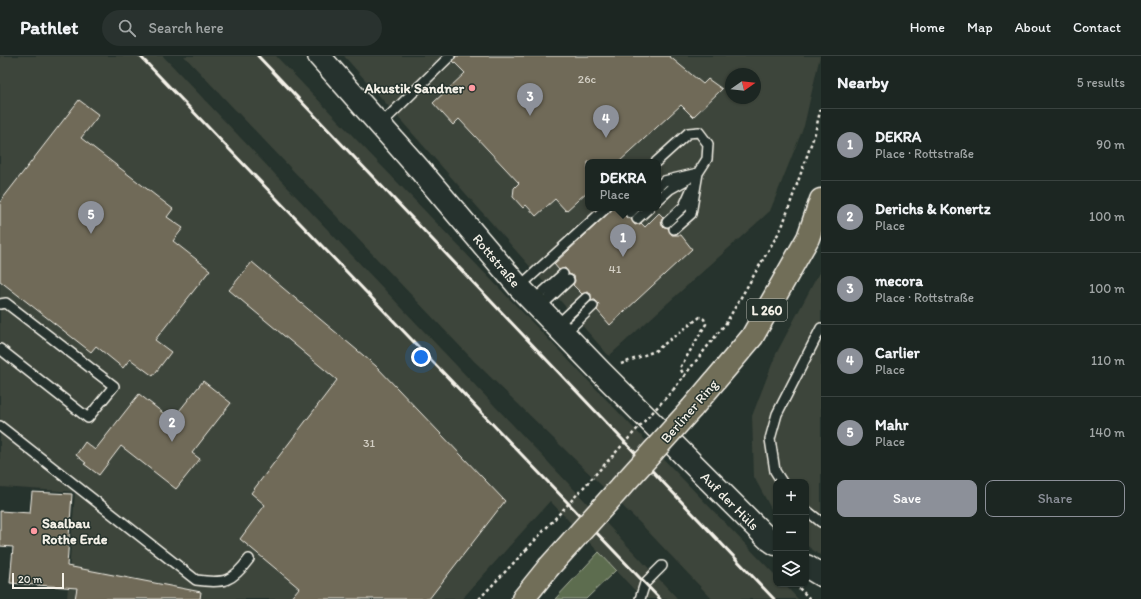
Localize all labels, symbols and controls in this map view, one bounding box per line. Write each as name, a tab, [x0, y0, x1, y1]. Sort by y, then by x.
search box	[102, 10, 382, 46]
text: Pathlet	[20, 16, 78, 39]
icon: search	[116, 17, 138, 39]
text: Search here	[148, 19, 224, 37]
text: Home	[910, 19, 945, 36]
text: Map	[967, 19, 993, 36]
text: About	[1015, 19, 1051, 36]
text: Contact	[1073, 19, 1121, 36]
north arrow	[725, 68, 761, 104]
house number: 26c	[578, 72, 597, 86]
text: Nearby	[837, 72, 889, 92]
text: 5 results	[1077, 75, 1125, 90]
place label: Akustik Sandner	[364, 80, 465, 97]
marker: Akustik Sandner	[467, 83, 477, 93]
pin: 3	[517, 83, 543, 116]
pin: 4	[593, 105, 619, 138]
text: DEKRA	[875, 128, 921, 146]
text: 1	[847, 137, 853, 152]
text: 90 m	[1096, 137, 1125, 152]
text: Place · Rottstraße	[875, 146, 974, 161]
popup	[585, 159, 661, 211]
text: DEKRA	[600, 169, 646, 187]
text: Place	[600, 187, 630, 202]
text: Derichs & Konertz	[875, 200, 991, 218]
pin: 5	[78, 201, 104, 234]
text: 2	[847, 209, 853, 224]
text: 100 m	[1089, 209, 1125, 224]
text: Place	[875, 218, 905, 233]
pin: 1	[610, 224, 636, 257]
street label: Rottstraße	[469, 231, 524, 291]
house number: 41	[609, 262, 622, 276]
text: mecora	[875, 272, 923, 290]
text: 3	[846, 281, 854, 296]
text: 100 m	[1089, 281, 1125, 296]
text: Place · Rottstraße	[875, 290, 974, 305]
road number: L 260	[747, 299, 787, 321]
text: Carlier	[875, 344, 920, 362]
your location	[411, 347, 431, 367]
text: 4	[846, 353, 854, 368]
text: 110 m	[1091, 353, 1125, 368]
text: Place	[875, 362, 905, 377]
street label: Berliner Ring	[657, 375, 722, 447]
pin: 2	[159, 409, 185, 442]
text: Mahr	[875, 416, 908, 434]
text: 5	[847, 425, 853, 440]
text: 140 m	[1089, 425, 1125, 440]
text: Place	[875, 434, 905, 449]
house number: 31	[363, 436, 375, 450]
street label: Auf der Hüls	[697, 469, 762, 534]
map controls	[773, 479, 809, 587]
button: +	[773, 479, 809, 515]
button: Save	[837, 480, 977, 517]
button: Share	[985, 480, 1125, 517]
place label: Saalbau Rothe Erde	[42, 515, 108, 548]
button: −	[773, 515, 809, 551]
marker: Saalbau Rothe Erde	[29, 526, 39, 536]
button: layers	[773, 551, 809, 587]
scale bar	[12, 571, 64, 590]
text: 20 m	[18, 573, 42, 586]

